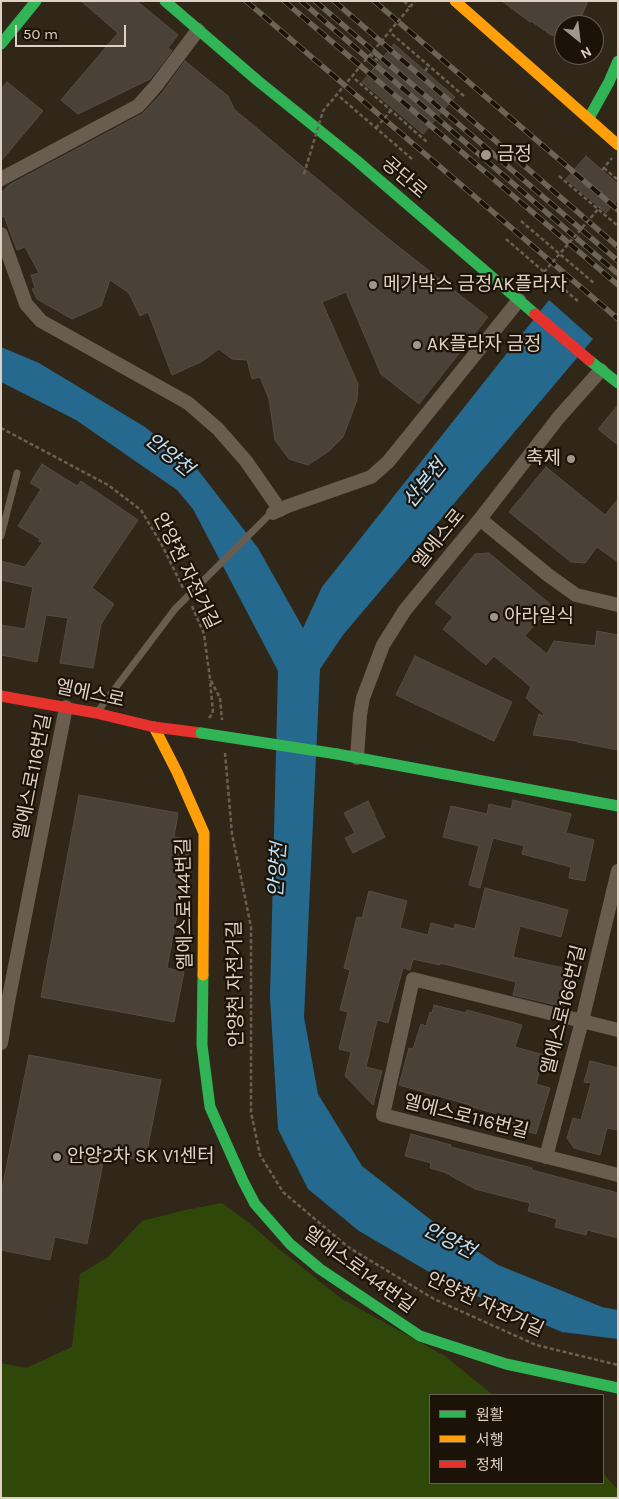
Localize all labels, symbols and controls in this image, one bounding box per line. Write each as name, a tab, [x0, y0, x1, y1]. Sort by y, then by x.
scale bar	[18, 15, 129, 47]
north arrow	[554, 15, 604, 65]
text: 50 m	[23, 25, 58, 43]
text: N	[578, 43, 595, 63]
place label: 금정	[497, 144, 532, 166]
marker: 금정	[479, 148, 493, 162]
street label: 공단로	[377, 152, 431, 204]
place label: 메가박스 금정AK플라자	[383, 274, 567, 296]
marker: 메가박스 금정AK플라자	[367, 279, 379, 291]
place label: AK플라자 금정	[427, 334, 541, 356]
marker: AK플라자 금정	[411, 339, 423, 351]
water label: 안양천	[140, 428, 198, 482]
place label: 축제	[526, 448, 561, 470]
marker: 축제	[565, 453, 577, 465]
water label: 산본천	[398, 455, 452, 513]
street label: 엘에스로	[408, 505, 470, 573]
street label: 안양천 자전거길	[148, 509, 224, 633]
place label: 아라일식	[504, 606, 574, 628]
marker: 아라일식	[488, 611, 500, 623]
street label: 엘에스로	[53, 676, 127, 712]
street label: 엘에스로116번길	[10, 712, 56, 842]
street label: 엘에스로144번길	[172, 838, 198, 970]
water label: 안양천	[264, 842, 292, 898]
street label: 안양천 자전거길	[223, 920, 249, 1048]
street label: 엘에스로166번길	[537, 943, 591, 1077]
street label: 엘에스로116번길	[401, 1090, 531, 1144]
place label: 안양2차 SK V1센터	[67, 1146, 214, 1168]
marker: 안양2차 SK V1센터	[51, 1151, 63, 1163]
water label: 안양천	[419, 1218, 479, 1264]
street label: 엘에스로144번길	[299, 1222, 419, 1318]
street label: 안양천 자전거길	[423, 1268, 547, 1342]
legend	[429, 1394, 604, 1484]
text: 원활	[476, 1406, 504, 1424]
text: 서행	[476, 1431, 504, 1449]
text: 정체	[476, 1456, 504, 1474]

